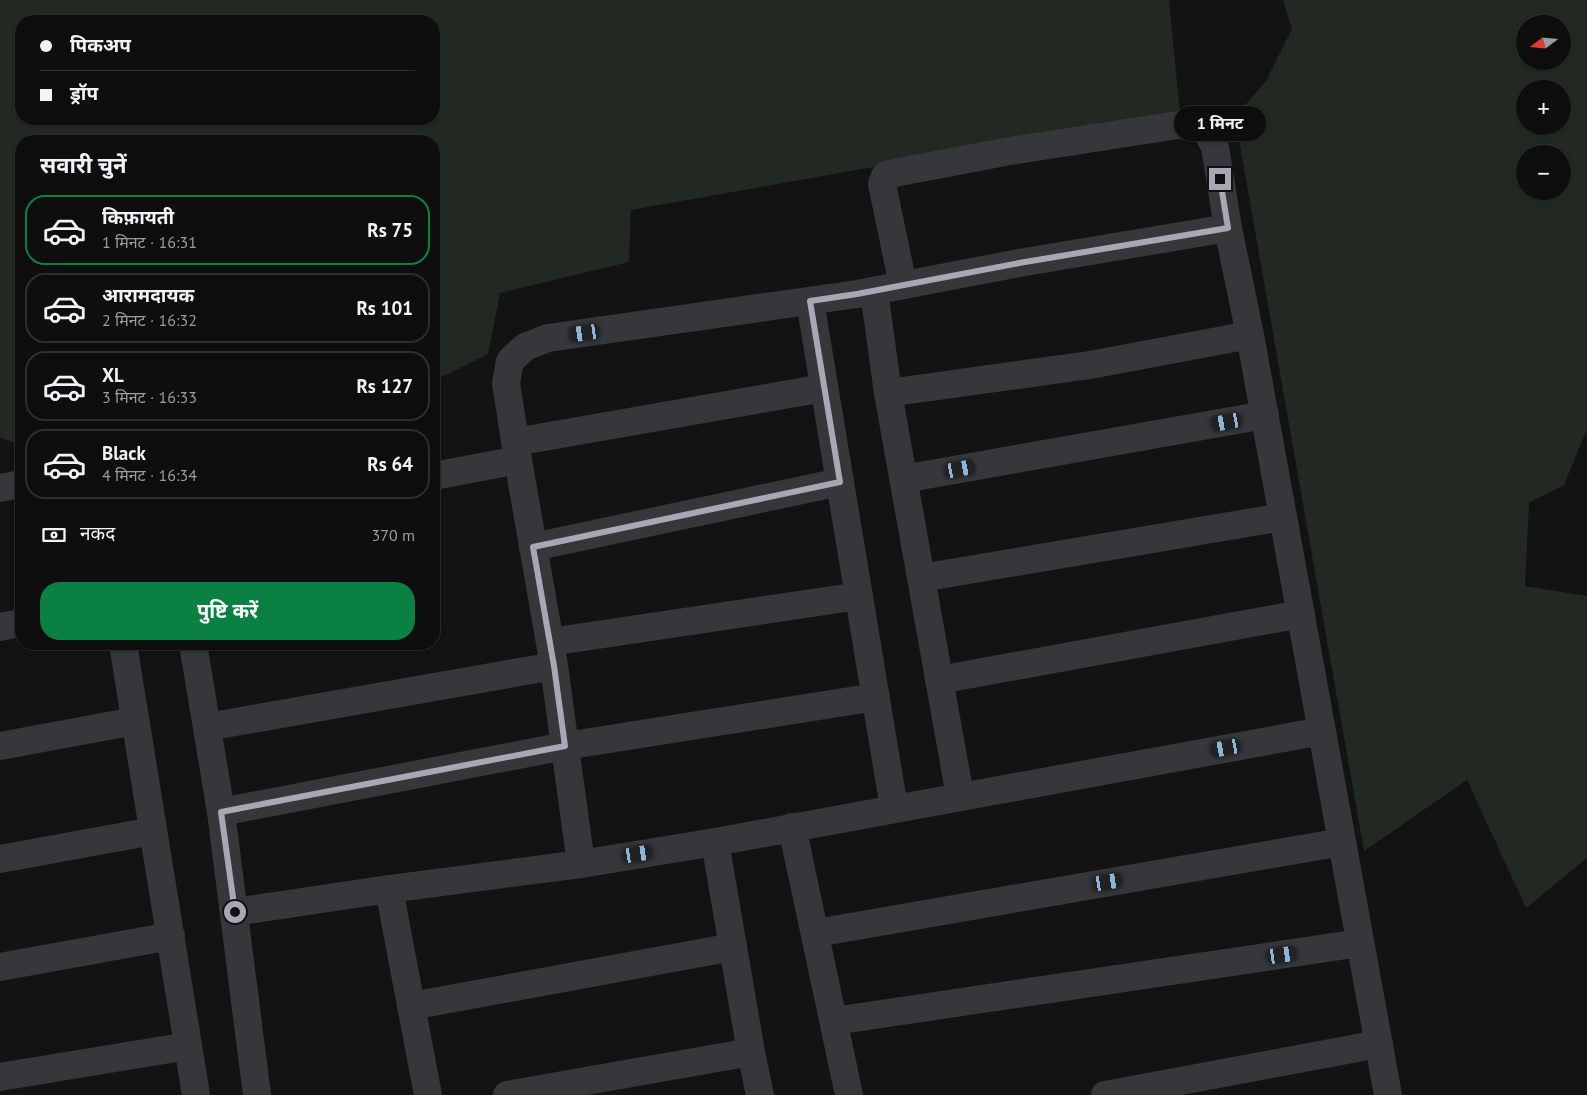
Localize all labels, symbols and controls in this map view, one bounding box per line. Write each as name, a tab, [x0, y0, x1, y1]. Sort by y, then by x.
north arrow	[1516, 15, 1571, 70]
map controls	[1516, 15, 1571, 200]
text: पिकअप	[70, 33, 131, 57]
button: +	[1516, 80, 1571, 135]
text: ड्रॉप	[70, 81, 98, 105]
callout: 1 मिनट	[1174, 106, 1266, 142]
text: 1 मिनट	[1197, 113, 1243, 133]
button: −	[1516, 145, 1571, 200]
text: सवारी चुनें	[40, 151, 127, 179]
route end	[1209, 168, 1231, 190]
text: किफ़ायती	[102, 205, 174, 229]
icon: car	[42, 208, 87, 253]
text: Rs 75	[367, 218, 413, 242]
text: 1 मिनट · 16:31	[102, 232, 197, 252]
text: आरामदायक	[102, 283, 194, 307]
icon: car	[42, 286, 87, 331]
text: Rs 101	[356, 296, 413, 320]
text: 2 मिनट · 16:32	[102, 310, 197, 330]
car	[569, 323, 600, 343]
text: XL	[102, 363, 124, 387]
icon: car	[42, 364, 87, 409]
text: Rs 127	[356, 374, 413, 398]
text: 3 मिनट · 16:33	[102, 387, 197, 407]
car	[1210, 412, 1243, 432]
text: Black	[102, 441, 146, 465]
icon: car	[42, 442, 87, 487]
text: Rs 64	[367, 452, 413, 476]
car	[943, 459, 976, 479]
text: 4 मिनट · 16:34	[102, 465, 197, 485]
icon: cash	[40, 521, 68, 549]
text: नकद	[80, 521, 115, 545]
text: 370 m	[372, 525, 415, 545]
button: पुष्टि करें	[40, 582, 415, 640]
car	[1209, 738, 1242, 758]
car	[622, 844, 653, 864]
car	[1092, 872, 1123, 892]
route start	[224, 901, 246, 923]
car	[1266, 945, 1297, 965]

